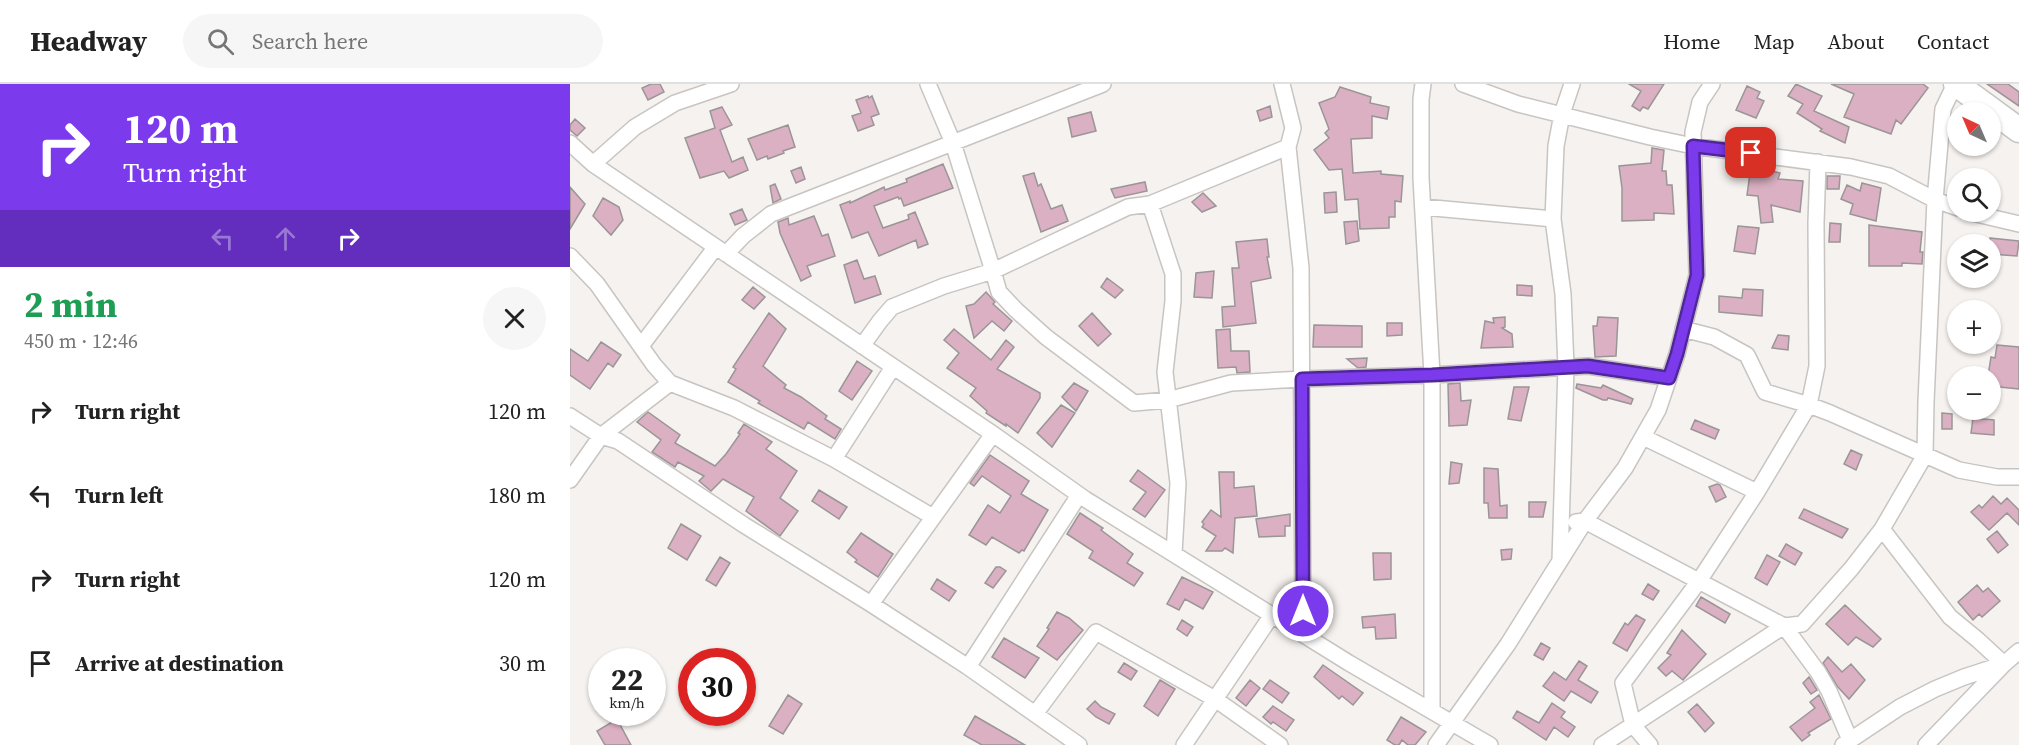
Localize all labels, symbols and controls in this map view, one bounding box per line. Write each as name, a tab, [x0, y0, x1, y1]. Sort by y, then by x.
search box	[183, 14, 603, 68]
text: Headway	[30, 22, 147, 60]
icon: search	[204, 25, 237, 58]
text: Search here	[252, 26, 368, 56]
text: Home	[1663, 27, 1721, 56]
text: Map	[1754, 27, 1795, 56]
text: About	[1828, 27, 1884, 56]
text: Contact	[1917, 27, 1989, 56]
text: 120 m	[123, 99, 238, 157]
north arrow	[1947, 102, 2001, 156]
map controls	[1947, 102, 2001, 420]
icon: right	[24, 108, 102, 186]
pin	[1725, 127, 1776, 178]
icon: arrive	[1734, 136, 1767, 169]
text: Turn right	[123, 154, 247, 191]
button: search	[1947, 168, 2001, 222]
icon: left	[206, 222, 239, 255]
icon: ahead	[269, 222, 302, 255]
icon: right	[332, 222, 365, 255]
button: layers	[1947, 234, 2001, 288]
text: 2 min	[24, 280, 117, 329]
button: close	[483, 287, 546, 350]
button: +	[1947, 300, 2001, 354]
text: 450 m · 12:46	[24, 327, 138, 355]
button: −	[1947, 366, 2001, 420]
icon: right	[24, 395, 57, 428]
text: Turn right	[75, 396, 180, 426]
text: 120 m	[488, 396, 546, 426]
icon: left	[24, 479, 57, 512]
text: Turn left	[75, 480, 163, 510]
text: 180 m	[488, 480, 546, 510]
icon: right	[24, 563, 57, 596]
text: Turn right	[75, 564, 180, 594]
text: 120 m	[488, 564, 546, 594]
position arrow	[1271, 579, 1335, 643]
icon: arrive	[24, 647, 57, 680]
text: Arrive at destination	[75, 648, 284, 678]
text: 30 m	[499, 648, 546, 678]
speed limit sign: 30	[678, 648, 756, 726]
text: 22	[611, 659, 643, 700]
text: km/h	[609, 692, 645, 713]

